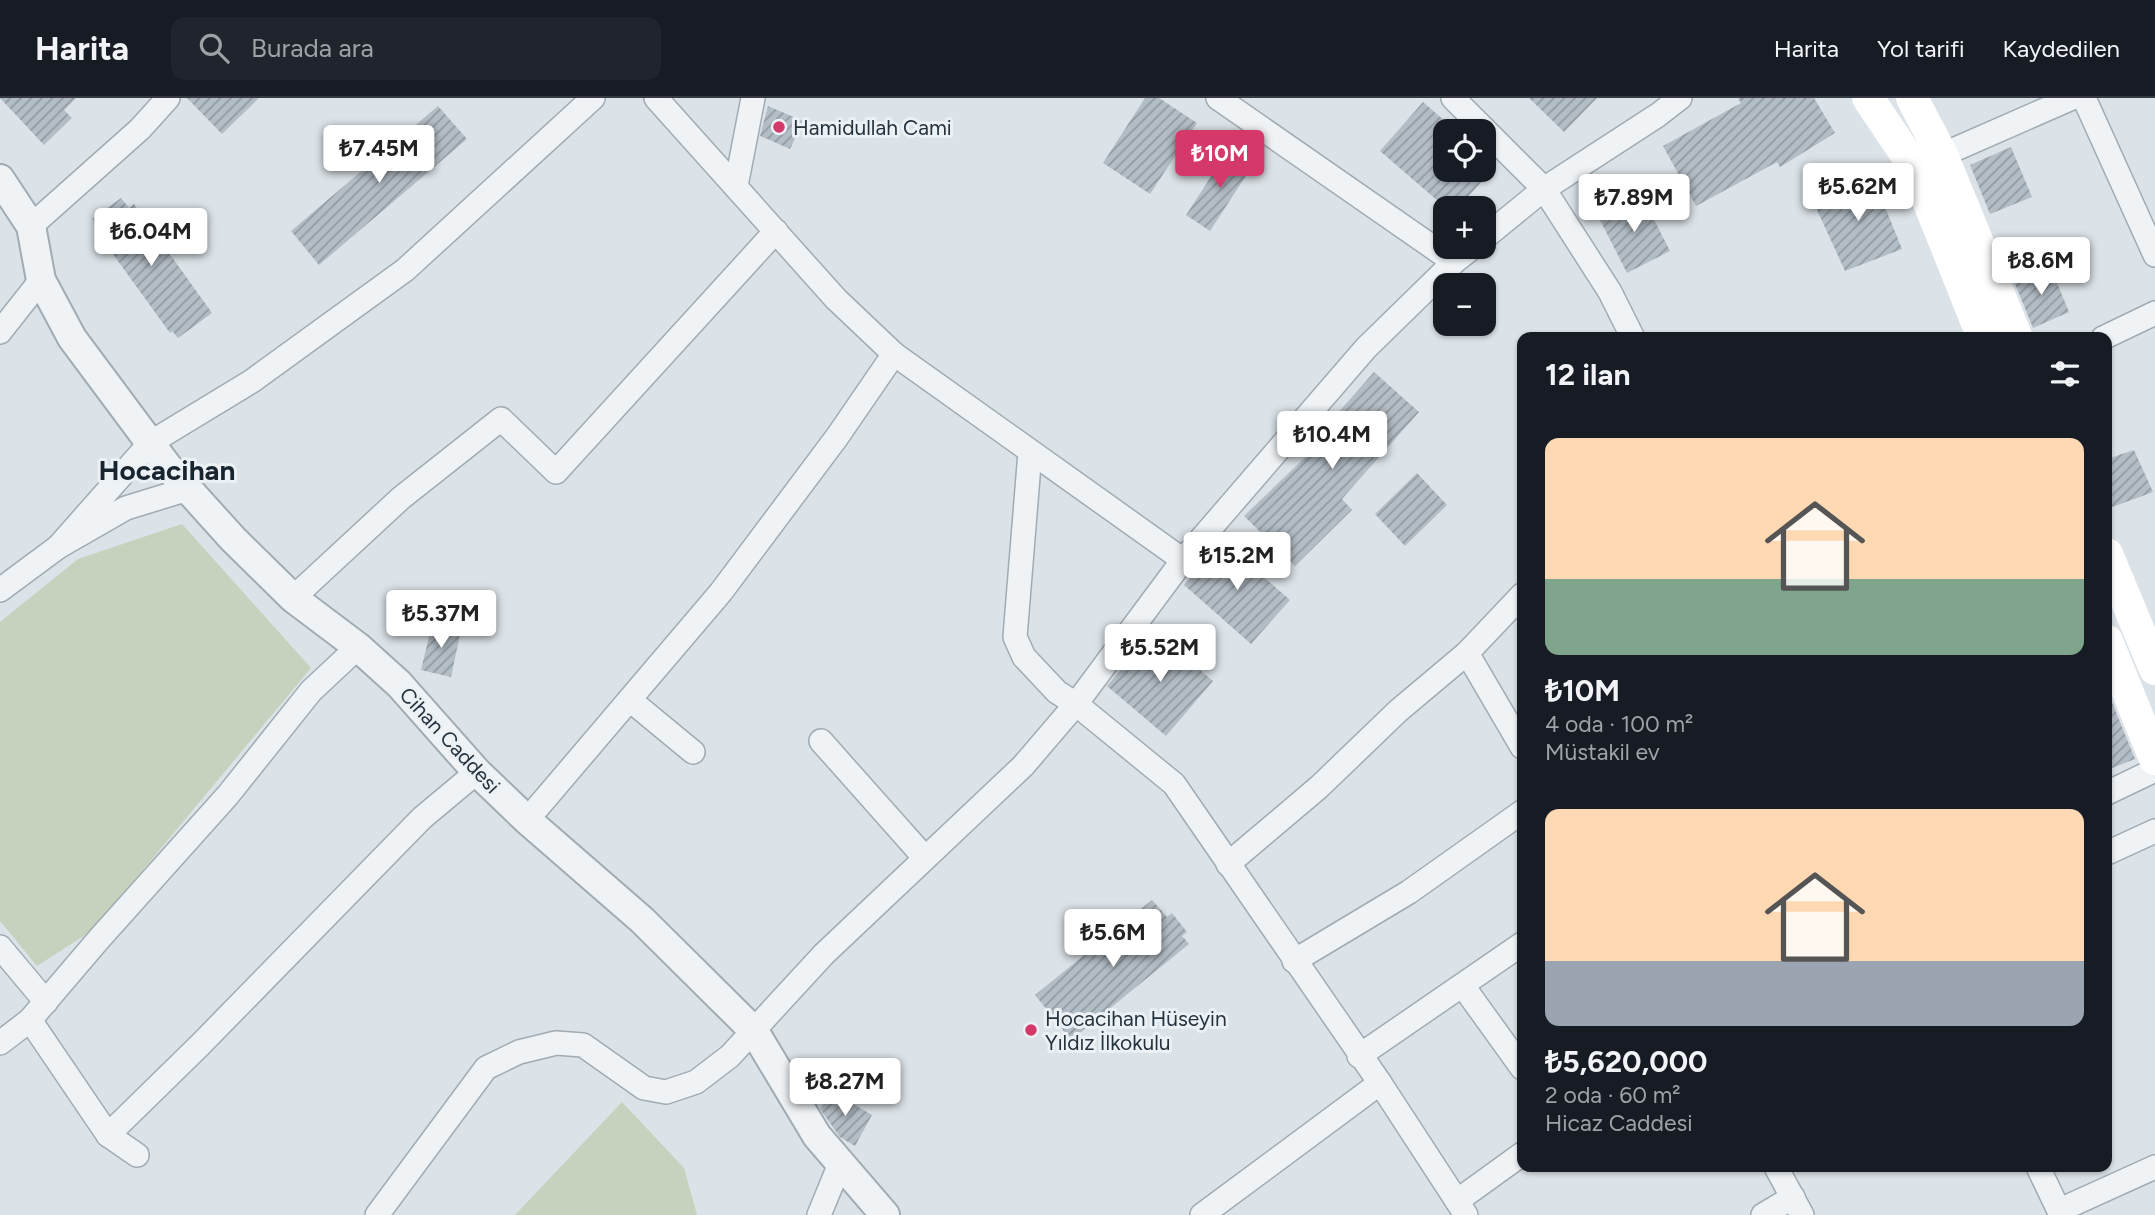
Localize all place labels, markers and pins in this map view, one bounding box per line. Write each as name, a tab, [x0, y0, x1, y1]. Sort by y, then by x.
place label: Hamidullah Cami	[793, 115, 952, 140]
marker: Hamidullah Cami	[771, 119, 787, 135]
pin: ₺7.45M	[322, 126, 436, 185]
pin: ₺10M	[1179, 130, 1261, 190]
pin: ₺5.62M	[1801, 164, 1915, 223]
pin: ₺7.89M	[1577, 174, 1691, 234]
pin: ₺6.04M	[94, 208, 208, 268]
pin: ₺8.6M	[1992, 238, 2090, 297]
pin: ₺10.4M	[1275, 412, 1389, 471]
pin: ₺15.2M	[1180, 532, 1294, 592]
pin: ₺5.37M	[384, 590, 498, 650]
pin: ₺5.52M	[1103, 624, 1217, 684]
pin: ₺5.6M	[1064, 910, 1162, 969]
place label: Hocacihan Hüseyin Yıldız İlkokulu	[1045, 1006, 1227, 1055]
marker: Hocacihan Hüseyin Yıldız İlkokulu	[1023, 1022, 1039, 1038]
pin: ₺8.27M	[788, 1058, 902, 1118]

